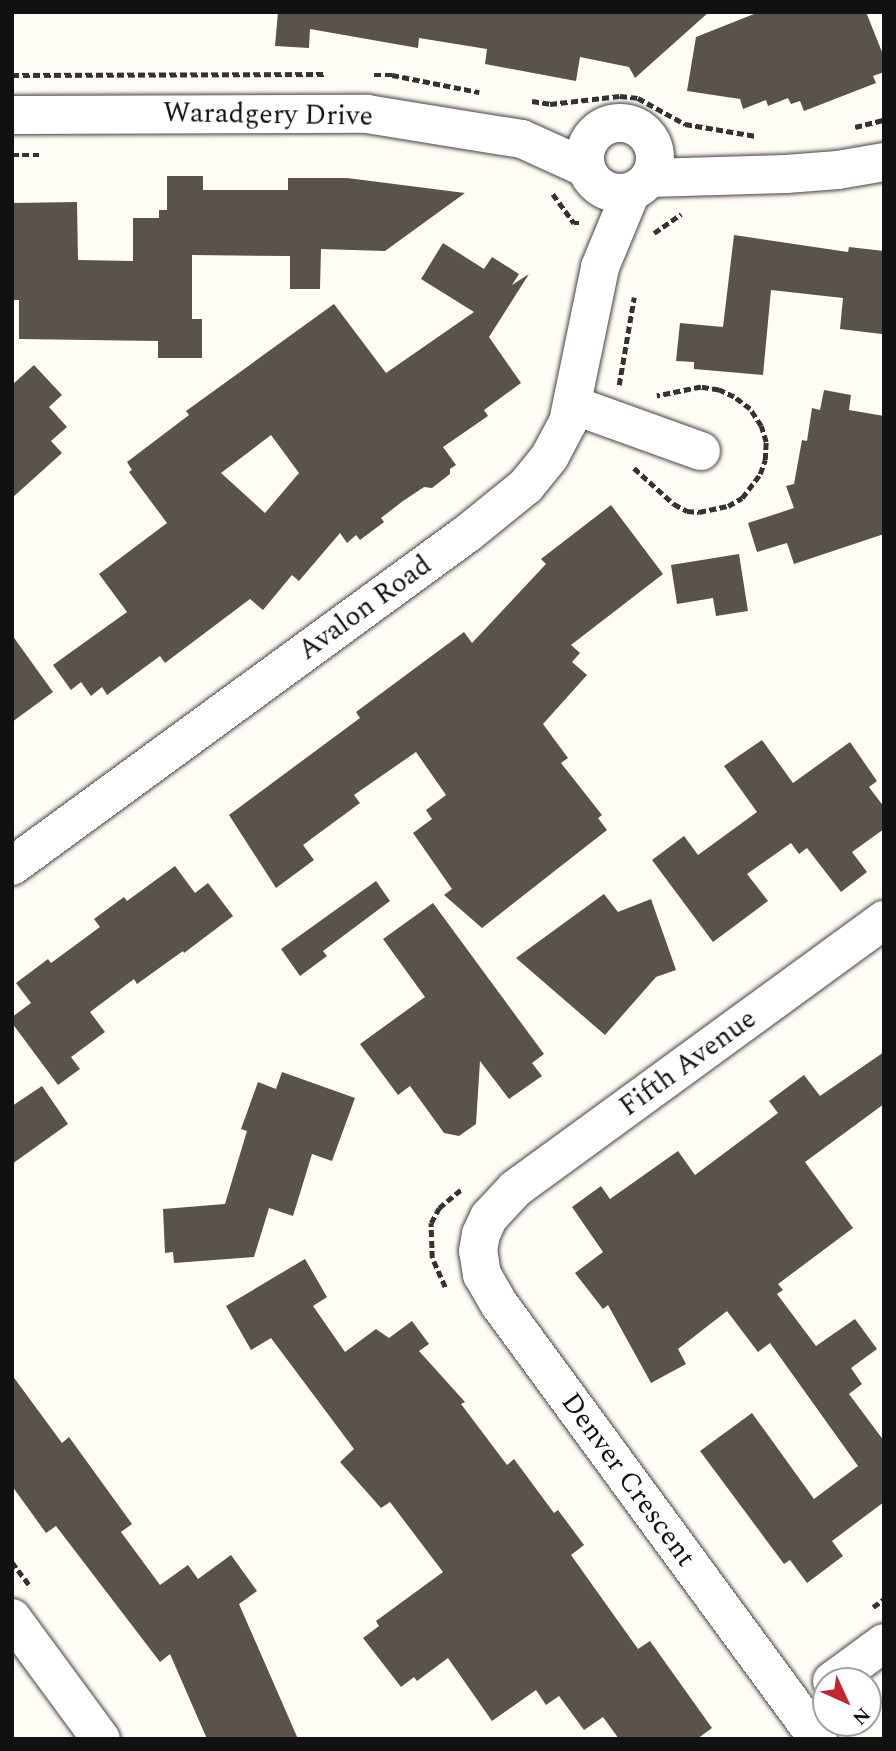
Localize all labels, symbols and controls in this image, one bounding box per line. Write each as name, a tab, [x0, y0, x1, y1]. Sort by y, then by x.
street label: Waradgery Drive	[163, 96, 373, 134]
street label: Avalon Road	[292, 548, 438, 668]
street label: Fifth Avenue	[613, 1002, 763, 1124]
street label: Denver Crescent	[554, 1387, 702, 1573]
north arrow	[812, 1667, 882, 1737]
text: N	[845, 1700, 877, 1732]

